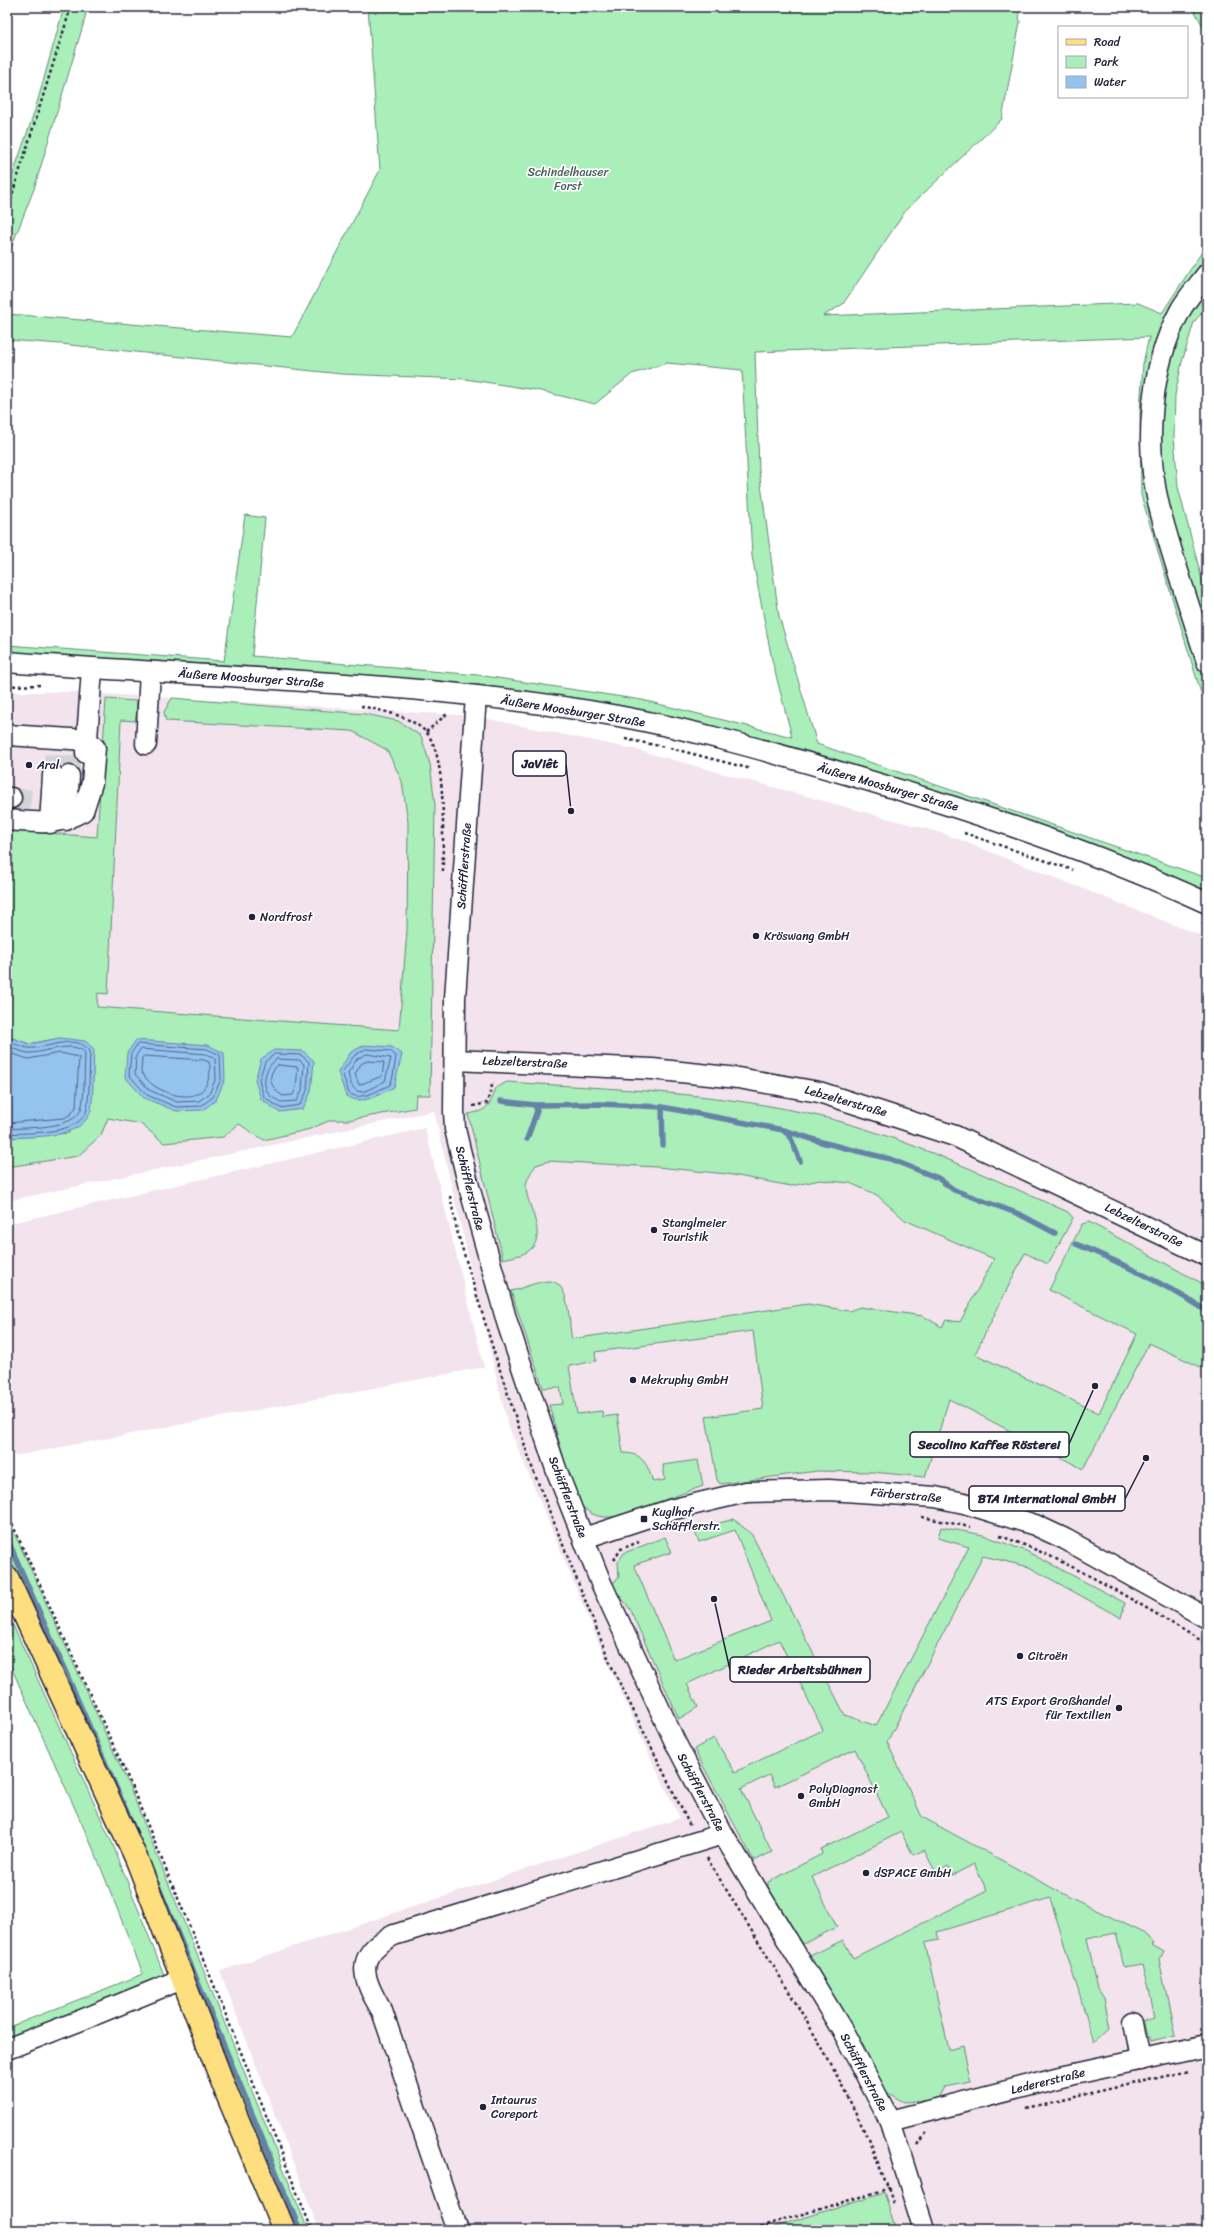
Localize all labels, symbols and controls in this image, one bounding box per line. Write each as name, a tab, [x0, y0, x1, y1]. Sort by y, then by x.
legend	[1058, 26, 1188, 98]
text: Road	[1094, 31, 1121, 53]
text: Park	[1094, 51, 1119, 73]
text: Water	[1094, 71, 1127, 93]
park label: Schindelhauser Forst	[528, 161, 610, 197]
street label: Äußere Moosburger Straße	[176, 662, 325, 694]
street label: Äußere Moosburger Straße	[498, 689, 647, 733]
callout: JaViêt	[513, 751, 566, 776]
text: JaViêt	[521, 752, 558, 775]
place label: Aral	[36, 754, 60, 776]
street label: Äußere Moosburger Straße	[814, 756, 961, 818]
marker: Aral	[24, 760, 34, 770]
street label: Schäfflerstraße	[450, 822, 478, 910]
place label: Nordfrost	[260, 906, 313, 928]
marker: Nordfrost	[247, 912, 257, 922]
place label: Kröswang GmbH	[764, 925, 850, 947]
marker: Kröswang GmbH	[751, 931, 761, 941]
street label: Lebzelterstraße	[482, 1050, 568, 1074]
street label: Lebzelterstraße	[802, 1079, 890, 1123]
street label: Schäfflerstraße	[449, 1143, 491, 1233]
street label: Lebzelterstraße	[1101, 1196, 1187, 1254]
place label: Stanglmeier Touristik	[662, 1212, 728, 1248]
marker: Stanglmeier Touristik	[649, 1225, 659, 1235]
place label: Mekruphy GmbH	[641, 1369, 729, 1391]
marker: Mekruphy GmbH	[628, 1375, 638, 1385]
callout: Secolino Kaffee Rösterei	[910, 1432, 1069, 1457]
text: Secolino Kaffee Rösterei	[917, 1433, 1062, 1456]
street label: Schäfflerstraße	[542, 1453, 594, 1541]
street label: Färberstraße	[870, 1481, 942, 1509]
callout: BTA International GmbH	[969, 1486, 1125, 1511]
text: BTA International GmbH	[978, 1487, 1117, 1510]
place label: Kuglhof Schäfflerstr.	[652, 1501, 721, 1537]
marker: Kuglhof Schäfflerstr.	[639, 1514, 649, 1524]
place label: Citroën	[1028, 1645, 1068, 1667]
marker: Citroën	[1015, 1651, 1025, 1661]
callout: Rieder Arbeitsbühnen	[730, 1657, 870, 1682]
text: Rieder Arbeitsbühnen	[737, 1658, 863, 1681]
place label: ATS Export Großhandel für Textilien	[985, 1690, 1112, 1726]
marker: ATS Export Großhandel für Textilien	[1114, 1703, 1124, 1713]
street label: Schäfflerstraße	[671, 1749, 731, 1835]
place label: PolyDiagnost GmbH	[809, 1778, 879, 1814]
marker: PolyDiagnost GmbH	[796, 1791, 806, 1801]
place label: dSPACE GmbH	[874, 1862, 952, 1884]
marker: dSPACE GmbH	[861, 1868, 871, 1878]
street label: Schäfflerstraße	[834, 2029, 894, 2115]
street label: Ledererstraße	[1008, 2061, 1088, 2101]
place label: Intaurus Coreport	[490, 2089, 538, 2125]
marker: Intaurus Coreport	[478, 2102, 488, 2112]

